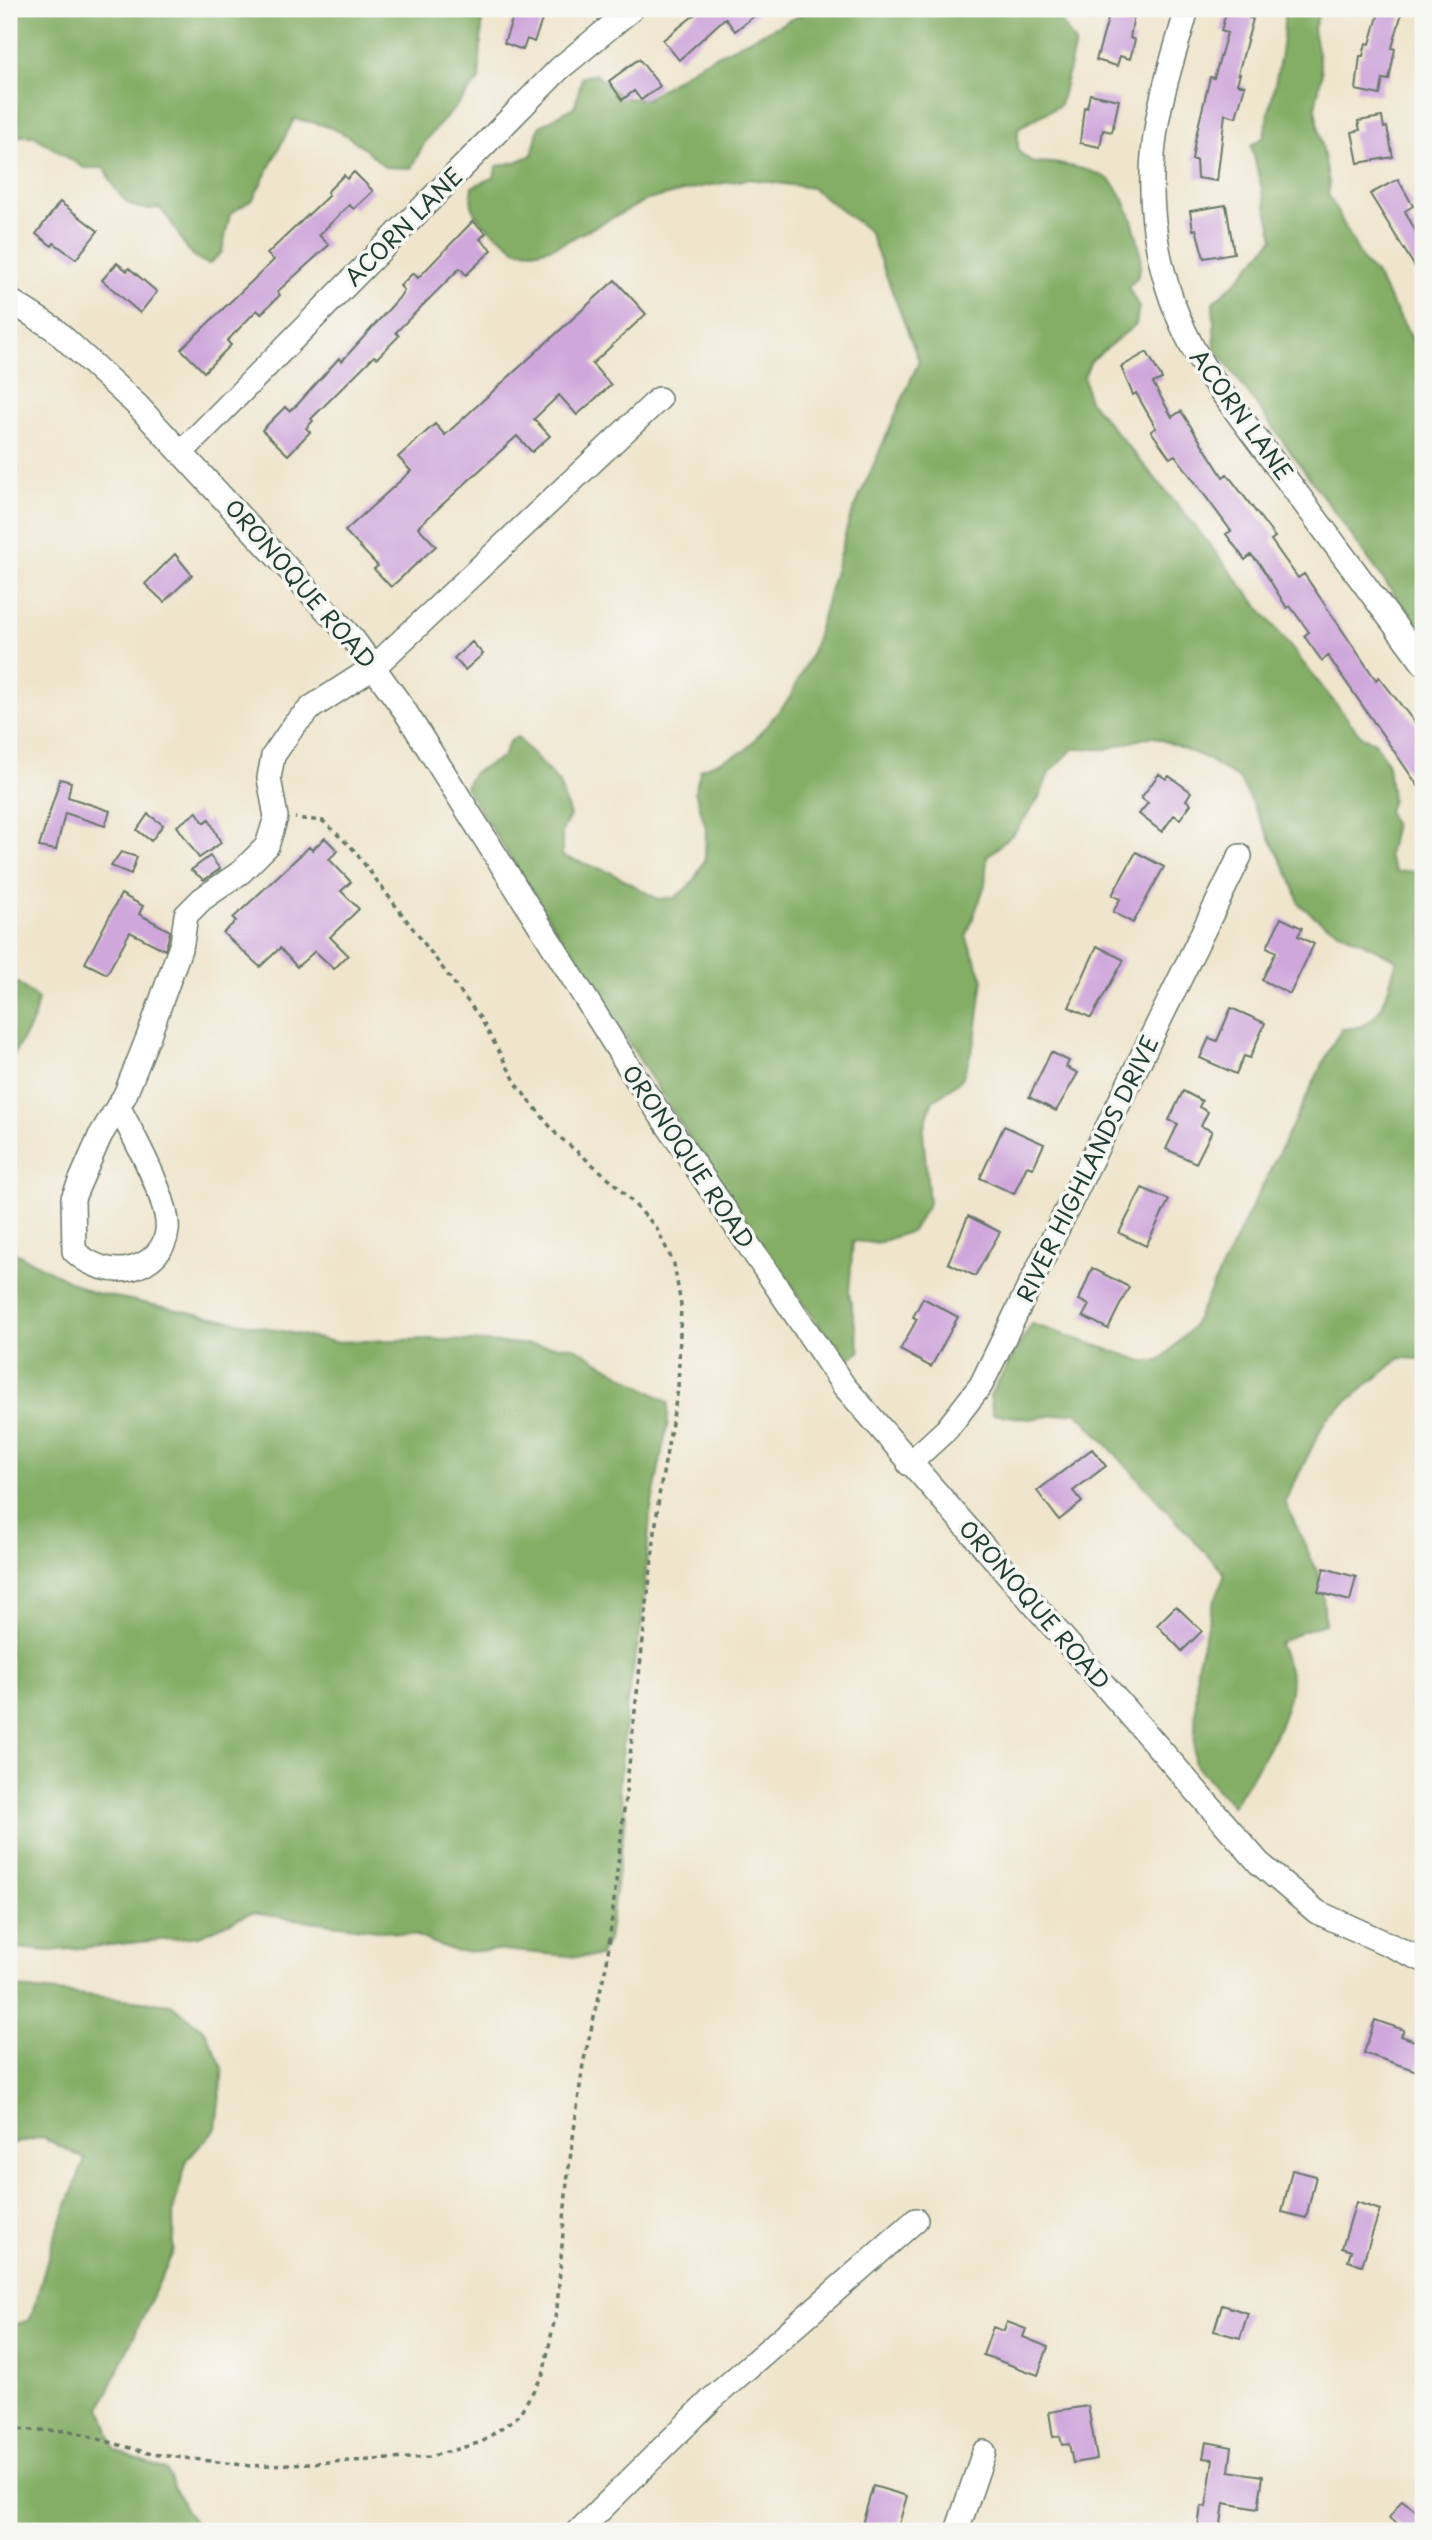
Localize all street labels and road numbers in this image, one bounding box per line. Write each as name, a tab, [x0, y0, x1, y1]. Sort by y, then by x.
street label: ACORN LANE	[336, 159, 470, 293]
street label: ACORN LANE	[1182, 341, 1302, 487]
street label: ORONOQUE ROAD	[217, 490, 385, 676]
street label: RIVER HIGHLANDS DRIVE	[1007, 1029, 1166, 1307]
street label: ORONOQUE ROAD	[614, 1057, 764, 1255]
street label: ORONOQUE ROAD	[951, 1511, 1119, 1697]

